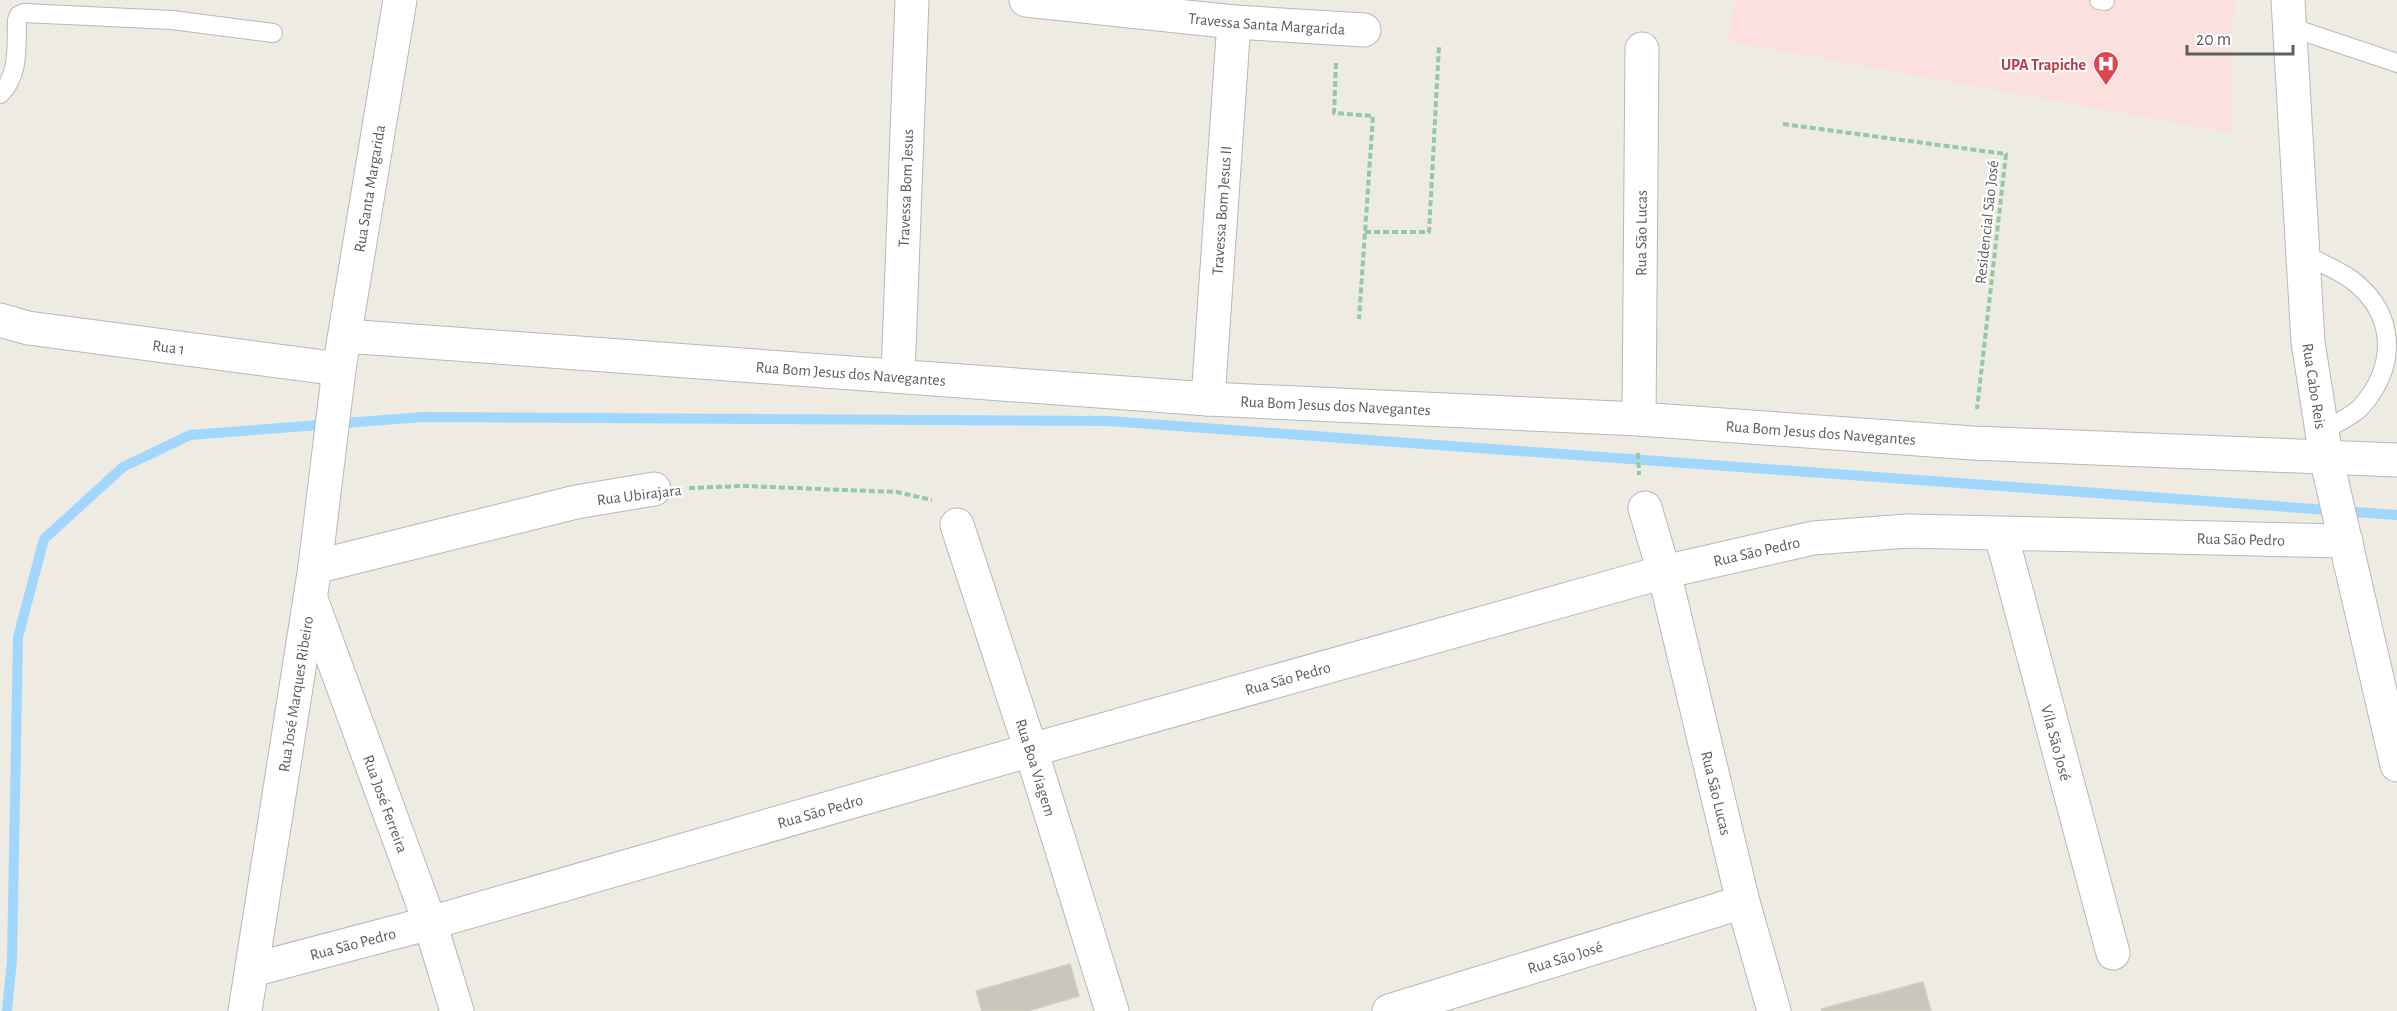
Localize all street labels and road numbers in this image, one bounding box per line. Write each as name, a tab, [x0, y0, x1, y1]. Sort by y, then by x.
street label: Travessa Santa Margarida	[1188, 10, 1346, 38]
street label: Rua Santa Margarida	[351, 124, 388, 254]
street label: Travessa Bom Jesus	[896, 129, 916, 248]
street label: Travessa Bom Jesus II	[1210, 145, 1234, 276]
street label: Residencial São José	[1973, 159, 2001, 285]
street label: Rua São Lucas	[1633, 190, 1650, 276]
street label: Rua 1	[151, 337, 186, 358]
street label: Rua Cabo Reis	[2299, 342, 2329, 430]
street label: Rua Bom Jesus dos Navegantes	[755, 359, 946, 389]
street label: Rua Bom Jesus dos Navegantes	[1240, 394, 1431, 418]
street label: Rua Bom Jesus dos Navegantes	[1725, 418, 1916, 448]
street label: Rua Ubirajara	[596, 482, 682, 509]
street label: Rua São Pedro	[2196, 531, 2285, 549]
street label: Rua São Pedro	[1712, 534, 1802, 569]
street label: Rua José Marques Ribeiro	[276, 615, 316, 773]
street label: Rua São Pedro	[1243, 659, 1333, 698]
street label: Vila São José	[2038, 703, 2074, 783]
street label: Rua Boa Viagem	[1012, 717, 1058, 818]
street label: Rua São Lucas	[1698, 750, 1734, 837]
street label: Rua José Ferreira	[360, 753, 410, 855]
street label: Rua São Pedro	[776, 792, 865, 832]
street label: Rua São Pedro	[308, 925, 398, 963]
street label: Rua São José	[1526, 939, 1605, 977]

